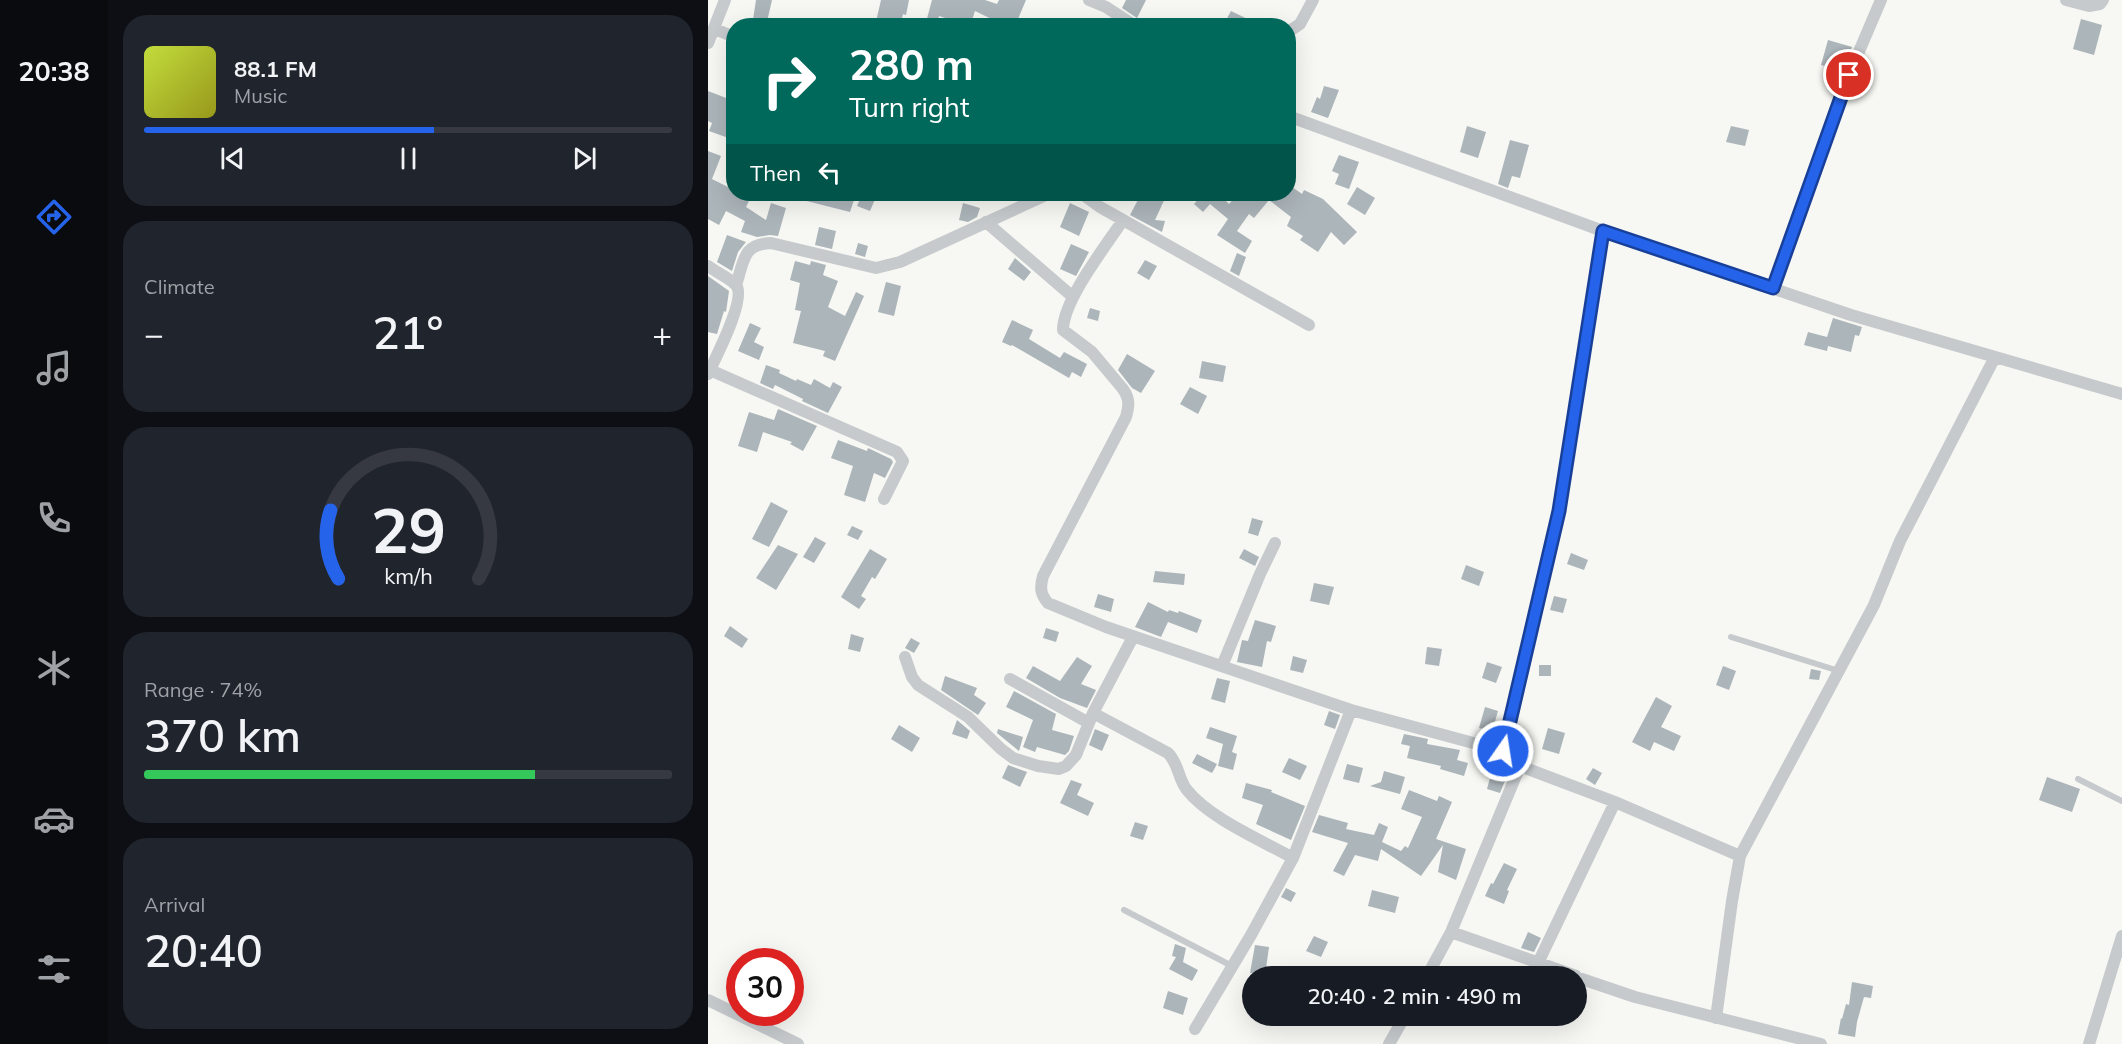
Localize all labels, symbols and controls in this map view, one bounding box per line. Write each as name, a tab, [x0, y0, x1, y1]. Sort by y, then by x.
text: 280 m	[849, 38, 974, 91]
icon: right	[750, 42, 828, 120]
pin	[1823, 49, 1874, 100]
text: 20:38	[18, 54, 90, 88]
text: 88.1 FM	[234, 55, 317, 83]
icon: arrive	[1832, 58, 1865, 91]
text: Music	[234, 83, 287, 108]
text: Turn right	[849, 90, 969, 124]
icon: previous	[216, 142, 249, 175]
icon: pause	[392, 142, 425, 175]
icon: next	[568, 142, 601, 175]
icon: left	[813, 156, 846, 189]
text: Then	[750, 159, 801, 187]
icon: directions	[33, 196, 75, 238]
text: Climate	[144, 274, 215, 299]
text: 21°	[373, 304, 443, 360]
text: −	[144, 313, 164, 354]
text: +	[652, 313, 672, 354]
icon: music	[33, 347, 75, 389]
text: 29	[371, 490, 445, 569]
icon: phone	[33, 497, 75, 539]
text: km/h	[384, 562, 432, 589]
icon: climate	[33, 647, 75, 689]
text: Range · 74%	[144, 677, 262, 702]
text: 370 km	[144, 707, 301, 763]
position arrow	[1471, 719, 1535, 783]
icon: car	[33, 798, 75, 840]
text: Arrival	[144, 892, 205, 917]
text: 20:40	[144, 922, 263, 978]
icon: filters	[33, 948, 75, 990]
speed limit sign: 30	[726, 948, 804, 1026]
text: 20:40 · 2 min · 490 m	[1307, 982, 1522, 1010]

